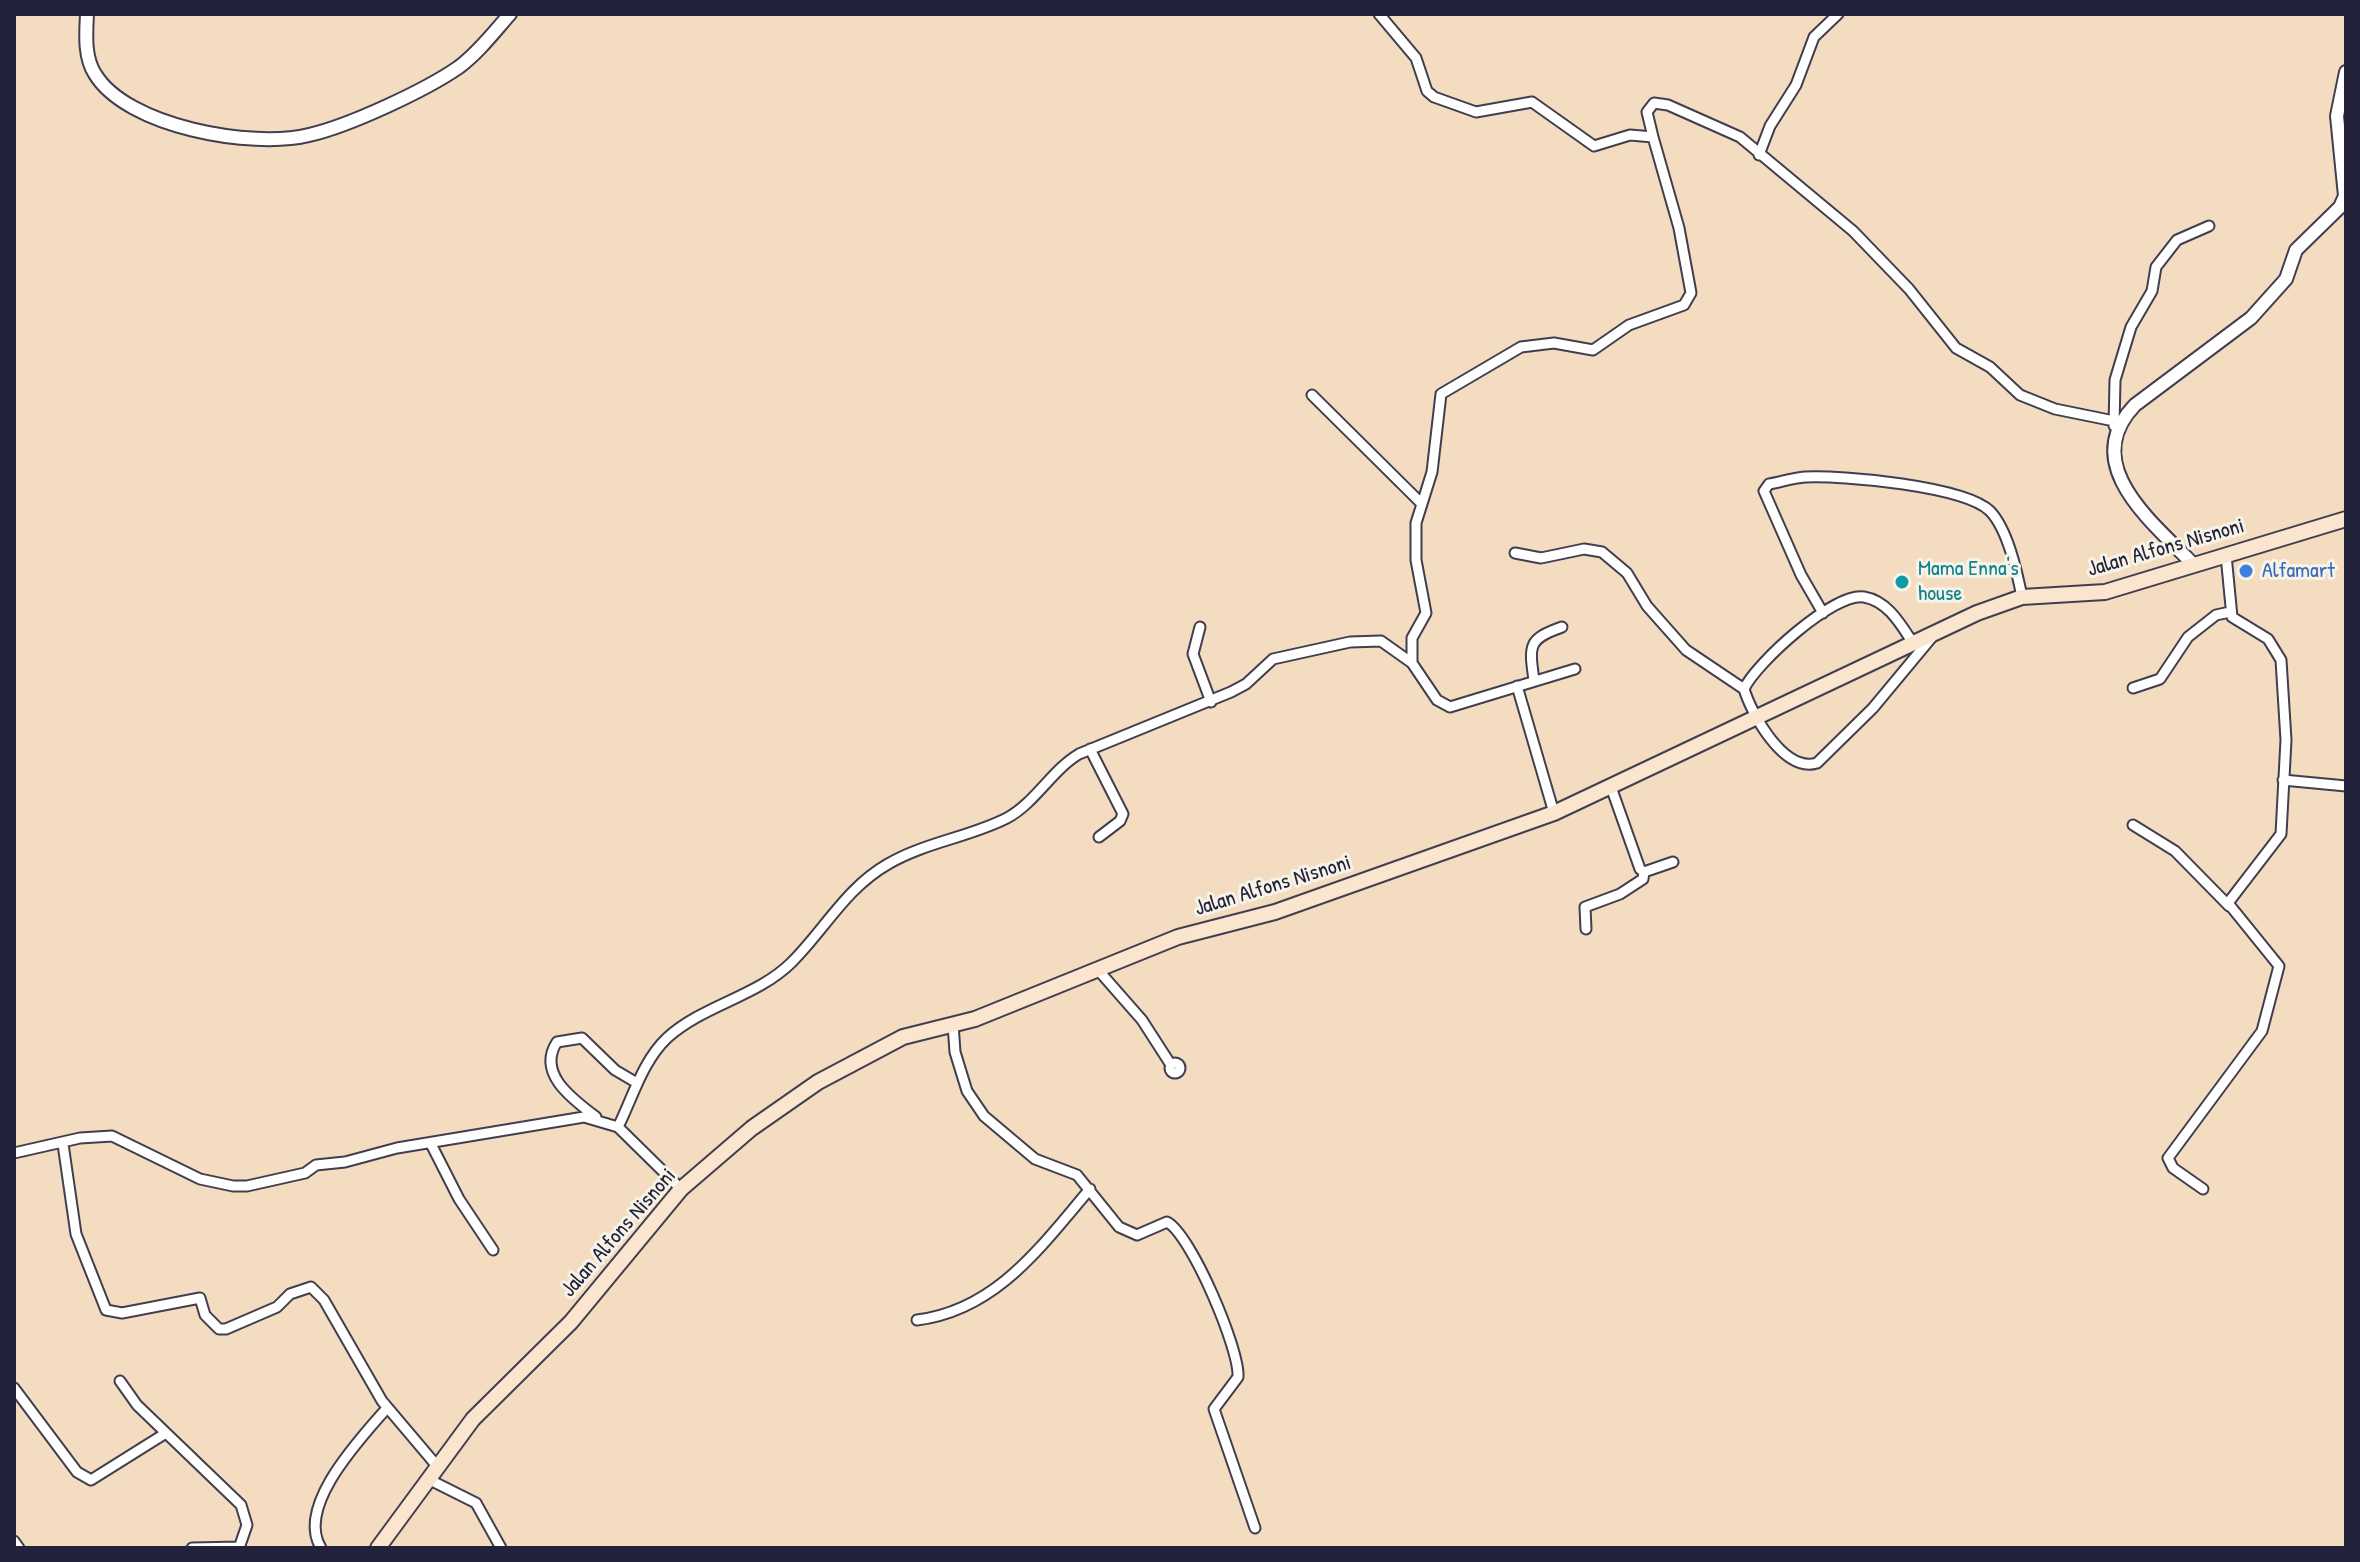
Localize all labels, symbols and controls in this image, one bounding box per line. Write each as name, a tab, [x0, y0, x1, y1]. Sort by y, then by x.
street label: Jalan Alfons Nisnoni	[2085, 513, 2247, 583]
place label: Mama Enna's house	[1918, 556, 2019, 608]
place label: Alfamart	[2262, 558, 2335, 584]
marker: Alfamart	[2237, 562, 2255, 580]
marker: Mama Enna's house	[1893, 573, 1911, 591]
street label: Jalan Alfons Nisnoni	[1192, 850, 1354, 922]
street label: Jalan Alfons Nisnoni	[556, 1163, 682, 1303]

